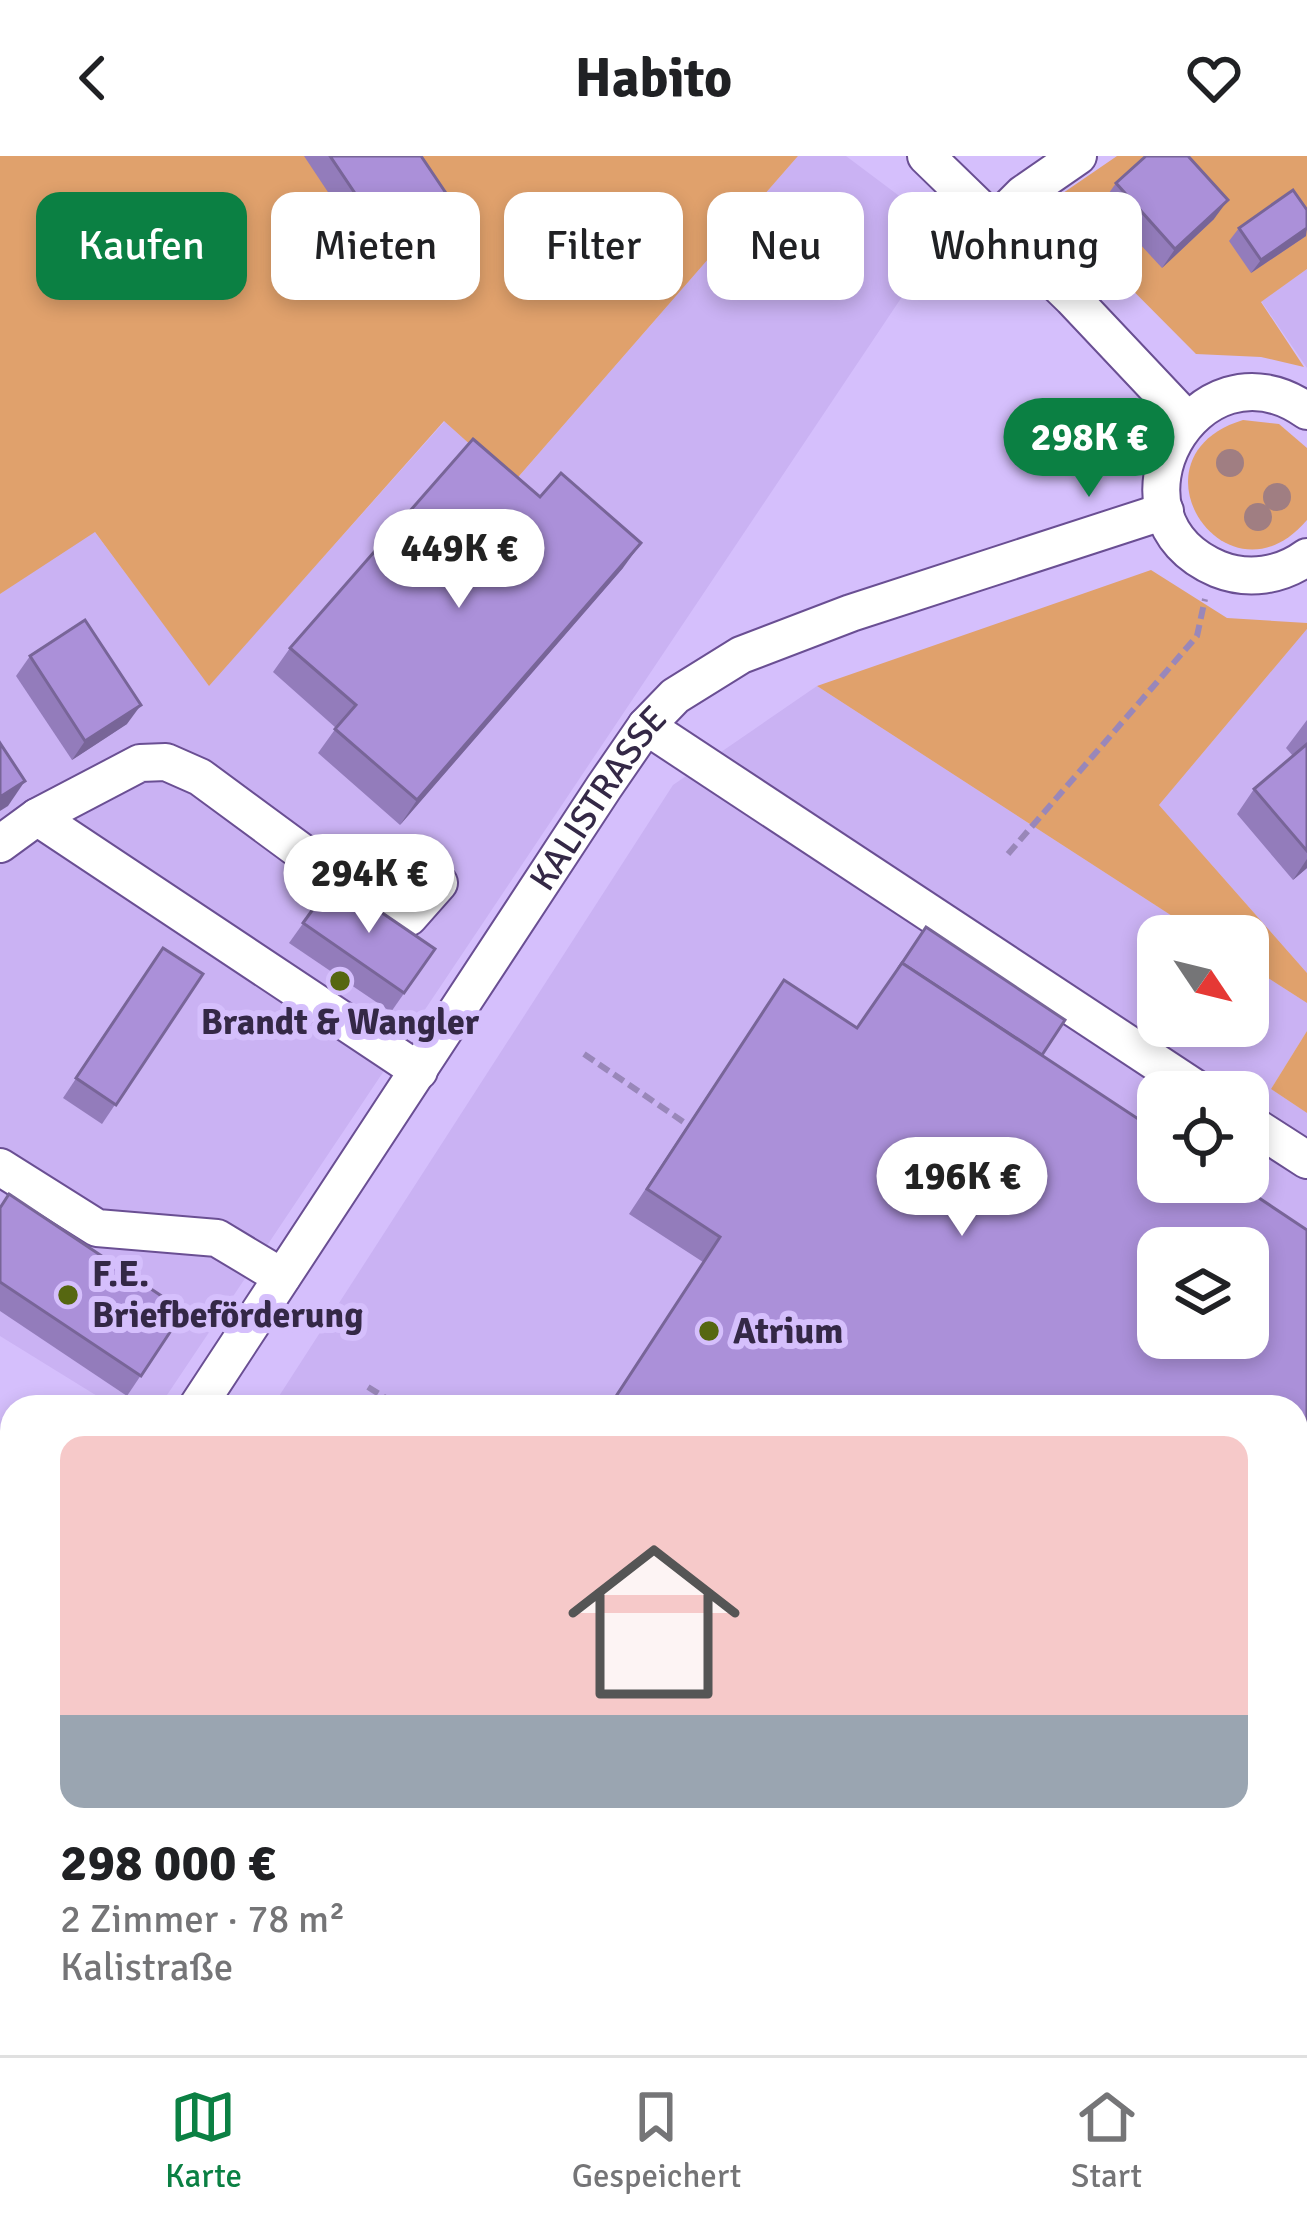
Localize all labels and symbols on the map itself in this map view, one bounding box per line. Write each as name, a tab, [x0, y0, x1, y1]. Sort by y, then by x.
pin: 298K €	[991, 398, 1187, 500]
pin: 449K €	[361, 509, 557, 611]
street label: KALISTRASSE	[520, 696, 676, 899]
pin: 294K €	[271, 834, 467, 936]
north arrow	[1137, 915, 1269, 1047]
marker: Brandt & Wangler	[327, 968, 353, 994]
place label: Brandt & Wangler	[201, 1000, 480, 1045]
pin: 196K €	[864, 1137, 1060, 1239]
place label: F.E. Briefbeförderung	[92, 1252, 363, 1338]
marker: F.E. Briefbeförderung	[55, 1282, 81, 1308]
place label: Atrium	[733, 1309, 843, 1354]
marker: Atrium	[696, 1318, 722, 1344]

